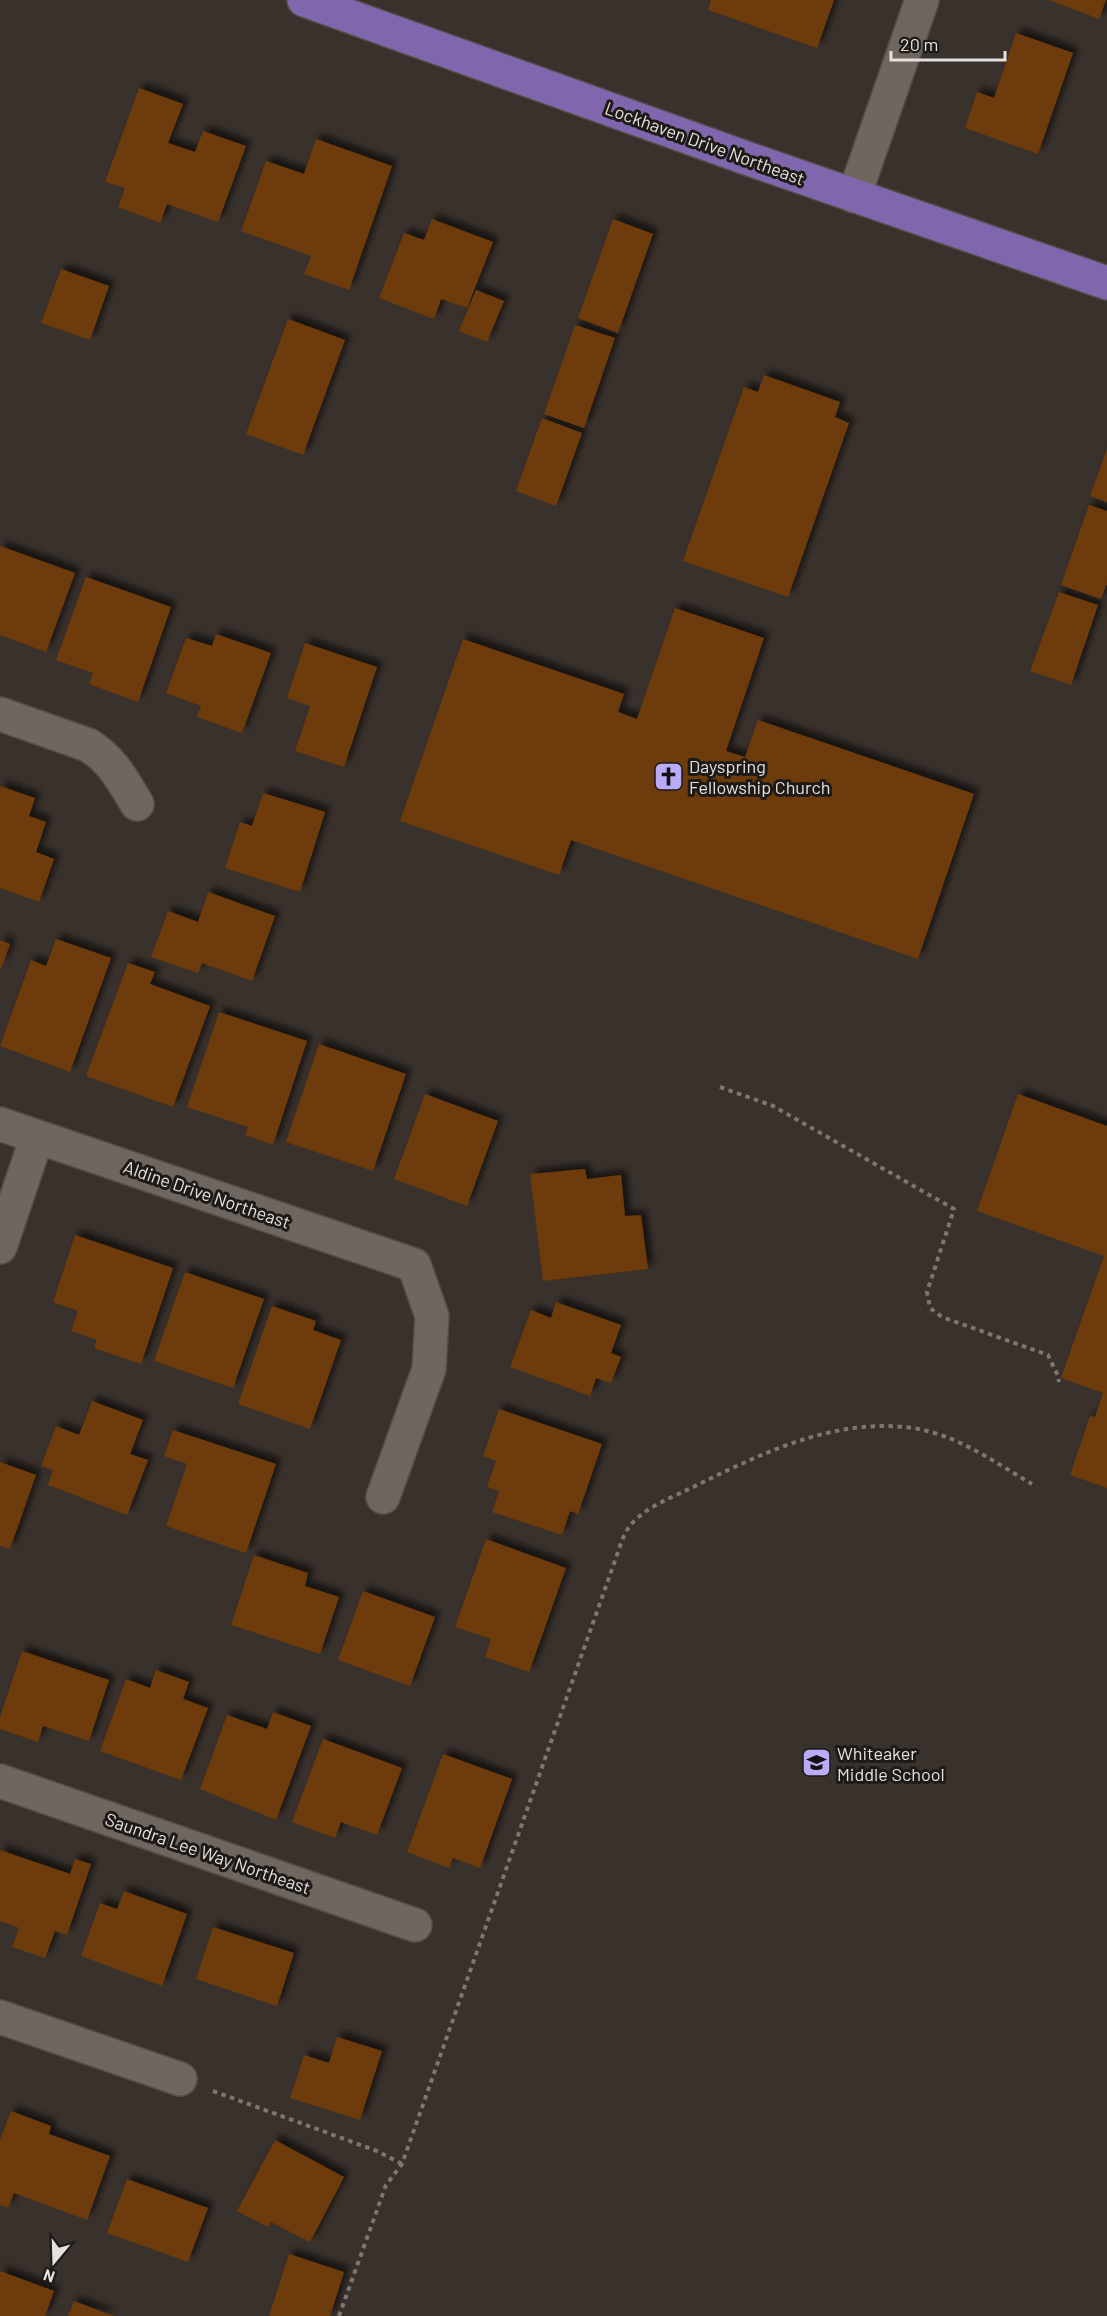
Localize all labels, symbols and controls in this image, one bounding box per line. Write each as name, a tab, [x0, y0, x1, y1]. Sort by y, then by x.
scale bar	[891, 24, 1005, 62]
text: 20 m	[900, 33, 938, 55]
street label: Lockhaven Drive Northeast	[602, 97, 808, 189]
place label: Dayspring Fellowship Church	[689, 755, 831, 798]
church icon: Dayspring Fellowship Church	[652, 760, 684, 792]
street label: Aldine Drive Northeast	[121, 1155, 293, 1233]
place label: Whiteaker Middle School	[837, 1742, 945, 1785]
school or university icon: Whiteaker Middle School	[800, 1747, 832, 1779]
street label: Saundra Lee Way Northeast	[102, 1807, 314, 1899]
north arrow	[24, 2232, 84, 2292]
text: N	[41, 2266, 57, 2287]

